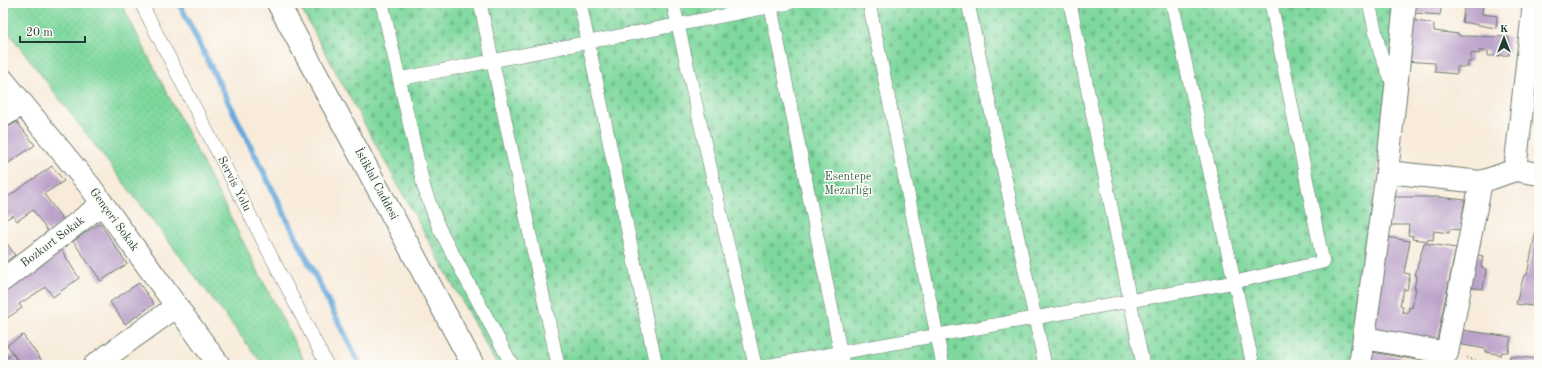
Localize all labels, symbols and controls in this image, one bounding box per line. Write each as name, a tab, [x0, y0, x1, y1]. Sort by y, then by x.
scale bar	[20, 18, 85, 44]
north arrow	[1484, 18, 1524, 58]
text: K	[1500, 24, 1509, 35]
text: 20 m	[26, 27, 53, 39]
street label: İstiklal Caddesi	[352, 144, 404, 222]
street label: Servis Yolu	[215, 155, 253, 214]
park label: Esentepe Mezarlığı	[824, 171, 872, 197]
street label: Gençeri Sokak	[87, 186, 141, 254]
street label: Bozkurt Sokak	[19, 214, 87, 270]

